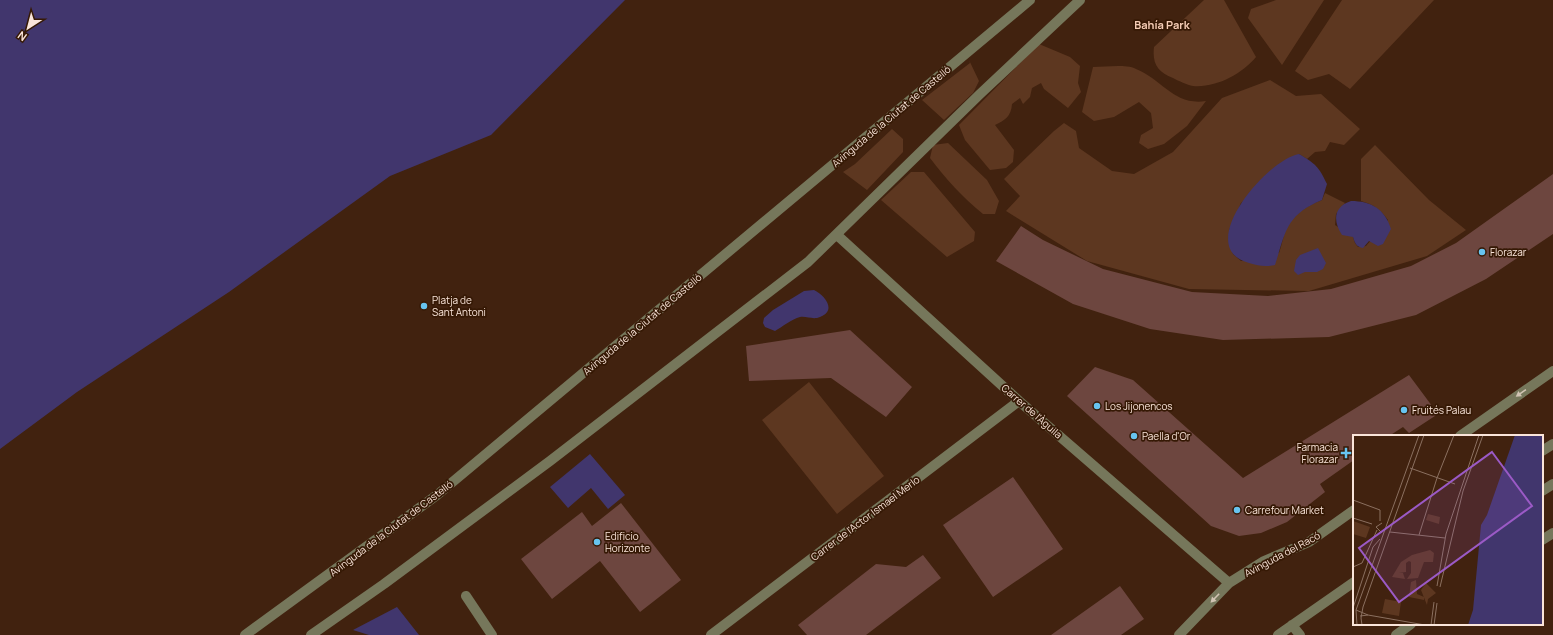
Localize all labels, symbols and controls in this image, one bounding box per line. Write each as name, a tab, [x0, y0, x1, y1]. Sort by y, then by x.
north arrow	[8, 8, 48, 48]
district label: Bahía Park	[1134, 17, 1191, 32]
text: N	[14, 28, 29, 45]
street label: Avinguda de la Ciutat de Castelló	[829, 62, 953, 170]
place label: Florazar	[1490, 245, 1527, 259]
marker: Florazar	[1477, 247, 1487, 257]
street label: Avinguda de la Ciutat de Castelló	[580, 270, 704, 378]
place label: Platja de Sant Antoni	[432, 293, 486, 319]
marker: Platja de Sant Antoni	[419, 301, 429, 311]
street label: Carrer de l'Àguila	[999, 381, 1065, 441]
one-way arrow	[1516, 389, 1526, 397]
place label: Los Jijonencos	[1105, 399, 1173, 413]
marker: Los Jijonencos	[1092, 401, 1102, 411]
place label: Fruités Palau	[1412, 403, 1471, 417]
marker: Fruités Palau	[1399, 405, 1409, 415]
place label: Paella d'Or	[1142, 429, 1191, 443]
marker: Paella d'Or	[1129, 431, 1139, 441]
inset map	[1353, 435, 1543, 625]
place label: Farmacia Florazar	[1297, 440, 1338, 466]
marker: Farmacia Florazar	[1341, 448, 1351, 458]
street label: Carrer de l'Actor Ismael Merlo	[808, 472, 922, 564]
street label: Avinguda de la Ciutat de Castelló	[326, 477, 456, 579]
place label: Carrefour Market	[1245, 503, 1324, 517]
marker: Carrefour Market	[1232, 505, 1242, 515]
street label: Avinguda del Racó	[1242, 528, 1322, 580]
place label: Edificio Horizonte	[605, 529, 650, 555]
marker: Edificio Horizonte	[592, 537, 602, 547]
one-way arrow	[1210, 593, 1220, 602]

